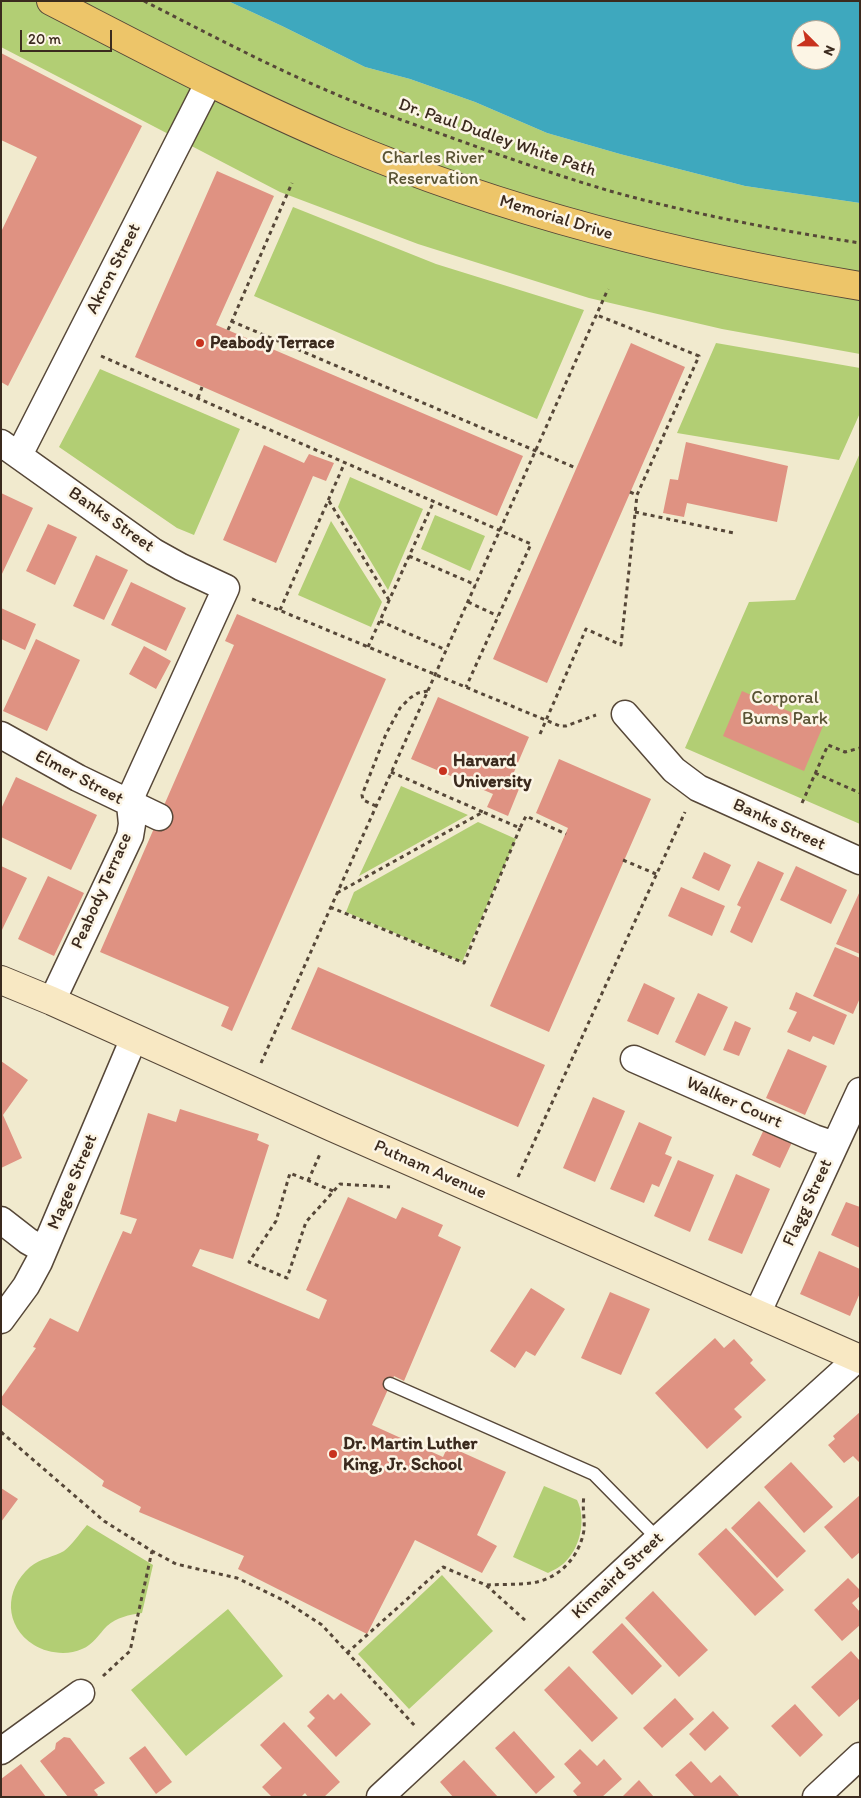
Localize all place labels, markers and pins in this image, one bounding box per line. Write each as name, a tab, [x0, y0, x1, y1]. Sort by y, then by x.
place label: Peabody Terrace	[210, 332, 335, 354]
marker: Peabody Terrace	[194, 337, 206, 349]
place label: Harvard University	[453, 750, 532, 792]
marker: Harvard University	[437, 765, 449, 777]
place label: Dr. Martin Luther King, Jr. School	[343, 1433, 477, 1476]
marker: Dr. Martin Luther King, Jr. School	[327, 1448, 339, 1460]

